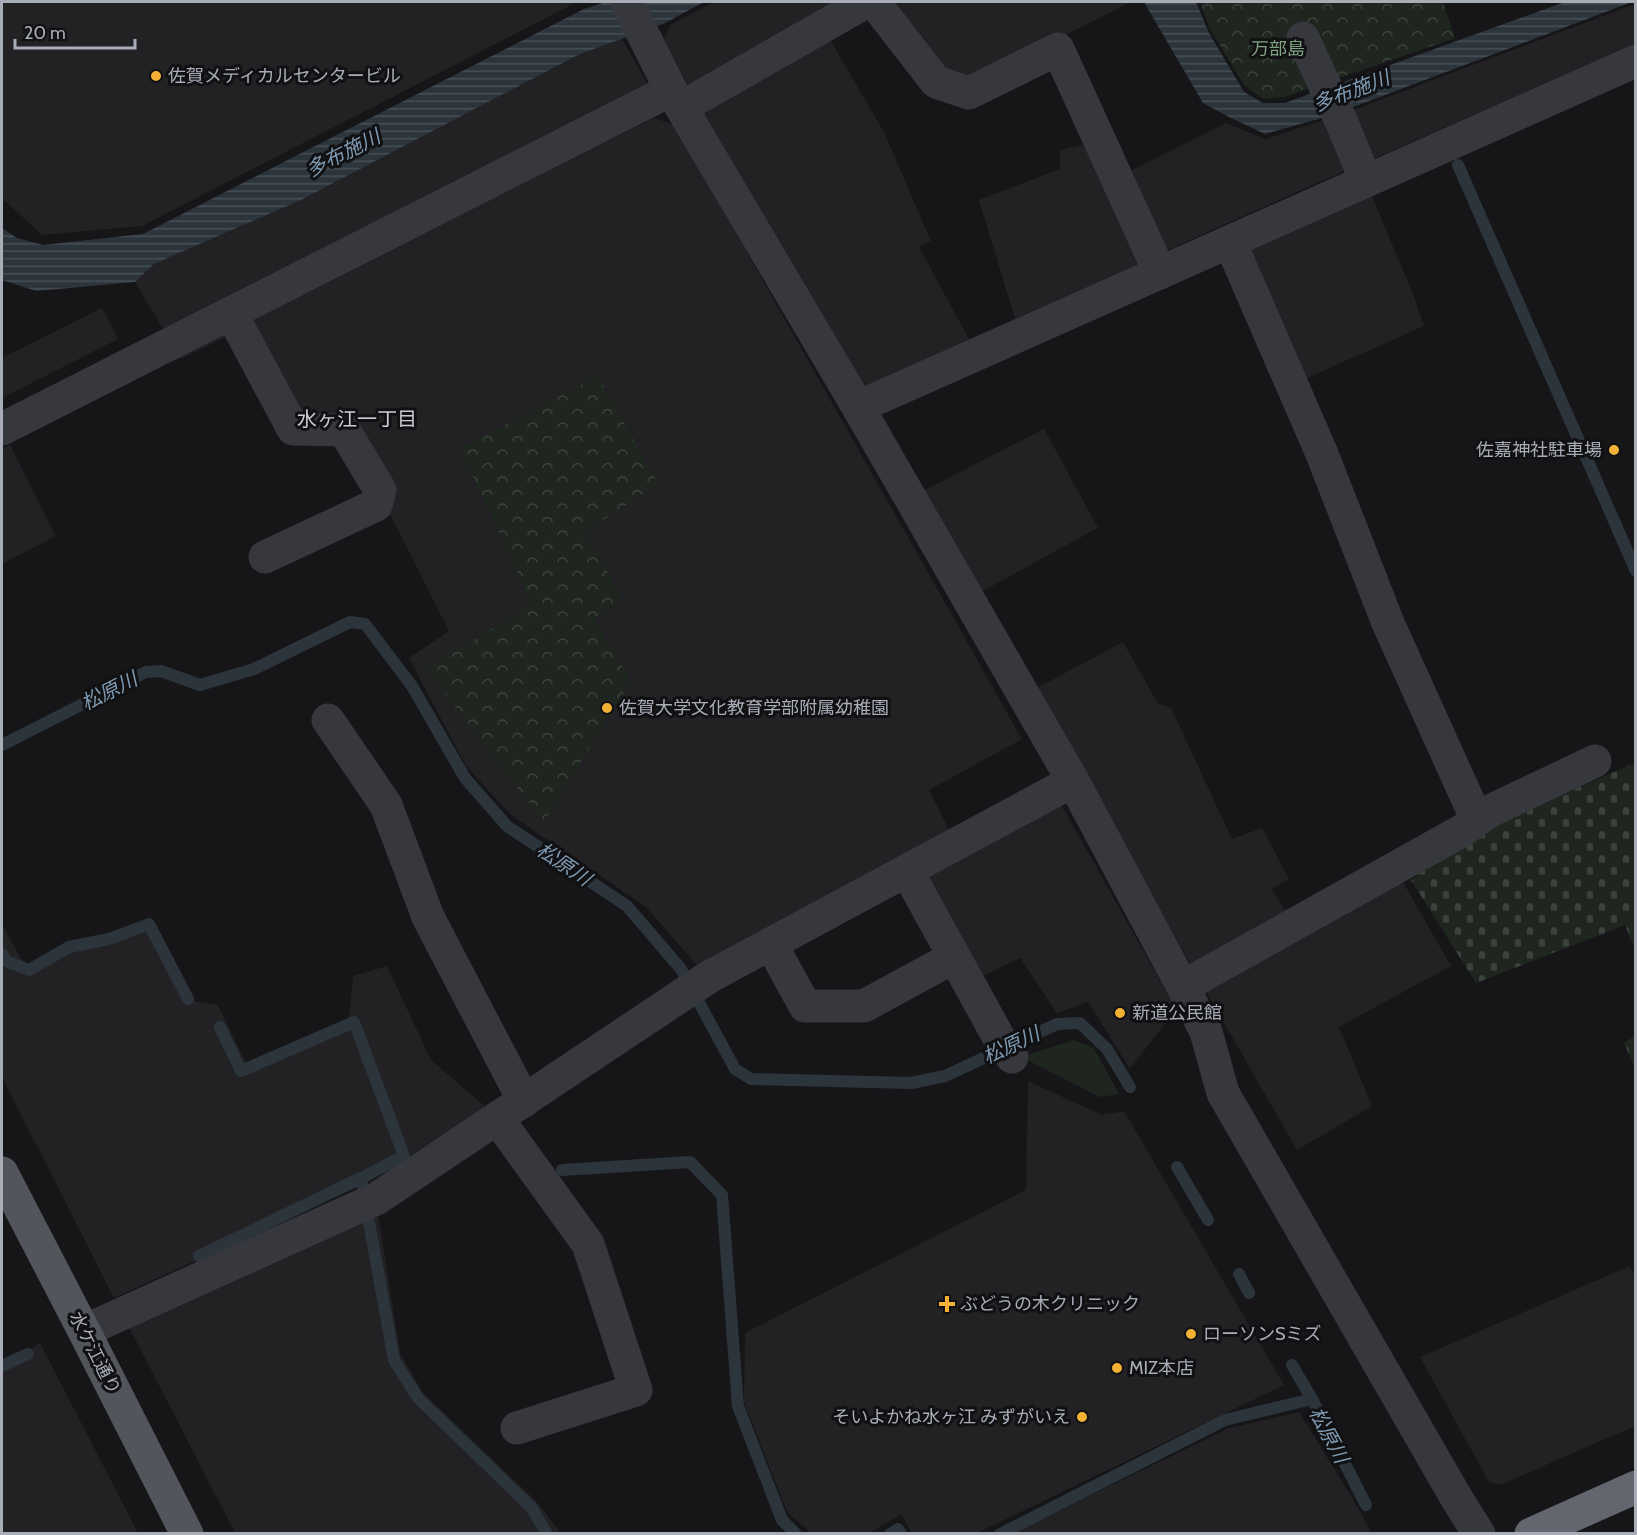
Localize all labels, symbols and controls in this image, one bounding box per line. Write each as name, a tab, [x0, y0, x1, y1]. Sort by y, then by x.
scale bar	[15, 12, 135, 50]
text: 20 m	[24, 22, 66, 44]
park label: 万部島	[1251, 38, 1305, 60]
place label: 佐賀メディカルセンタービル	[168, 65, 401, 87]
water label: 多布施川	[1309, 65, 1395, 117]
marker: 佐賀メディカルセンタービル	[149, 69, 163, 83]
water label: 多布施川	[302, 123, 386, 182]
district label: 水ヶ江一丁目	[297, 407, 417, 431]
place label: 佐嘉神社駐車場	[1476, 439, 1602, 461]
marker: 佐嘉神社駐車場	[1607, 443, 1621, 457]
water label: 松原川	[77, 666, 143, 715]
place label: 佐賀大学文化教育学部附属幼稚園	[619, 697, 889, 719]
marker: 佐賀大学文化教育学部附属幼稚園	[600, 701, 614, 715]
water label: 松原川	[532, 837, 597, 892]
place label: 新道公民館	[1132, 1002, 1222, 1024]
marker: 新道公民館	[1113, 1006, 1127, 1020]
water label: 松原川	[979, 1021, 1045, 1069]
place label: ぶどうの木クリニック	[960, 1293, 1140, 1315]
marker: ぶどうの木クリニック	[938, 1295, 956, 1313]
street label: 水ケ江通り	[65, 1308, 125, 1398]
place label: ローソンSミズ	[1203, 1323, 1322, 1345]
marker: ローソンSミズ	[1184, 1327, 1198, 1341]
place label: MIZ本店	[1129, 1357, 1194, 1379]
marker: MIZ本店	[1110, 1361, 1124, 1375]
water label: 松原川	[1304, 1403, 1355, 1469]
place label: そいよかね水ヶ江 みずがいえ	[832, 1406, 1070, 1428]
marker: そいよかね水ヶ江 みずがいえ	[1075, 1410, 1089, 1424]

